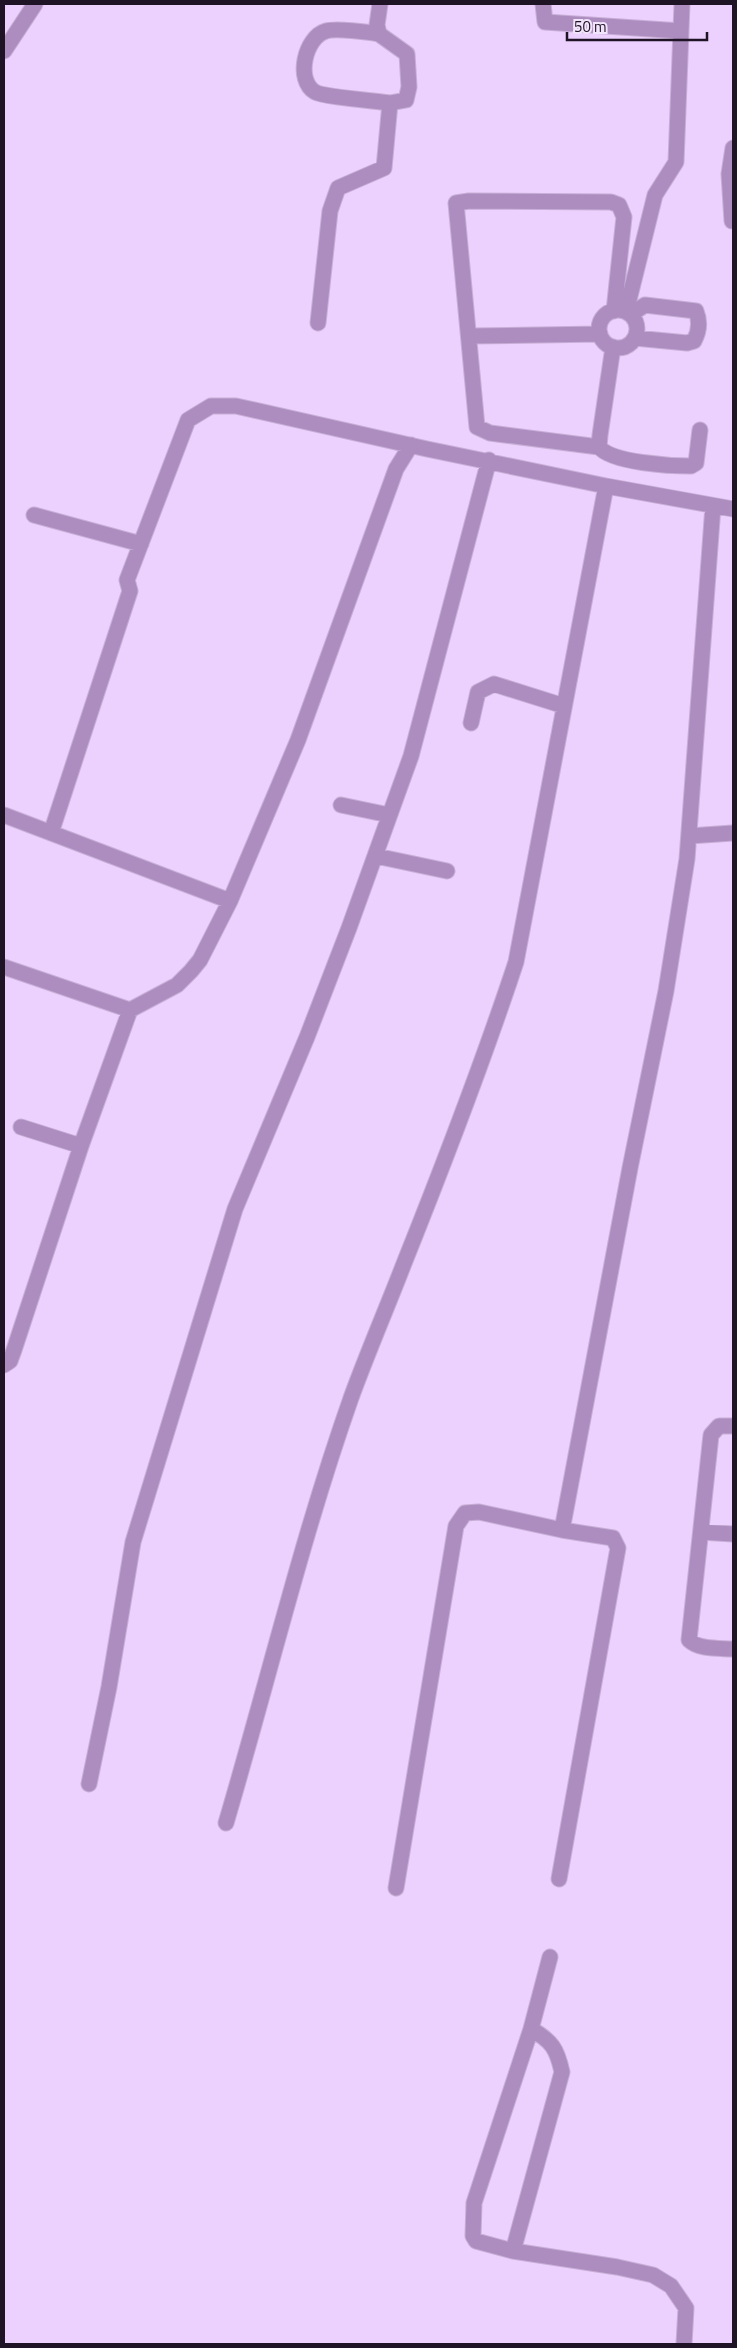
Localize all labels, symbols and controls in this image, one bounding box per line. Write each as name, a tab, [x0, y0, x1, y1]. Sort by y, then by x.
scale bar	[567, 10, 707, 42]
text: 50 m	[574, 15, 607, 38]

